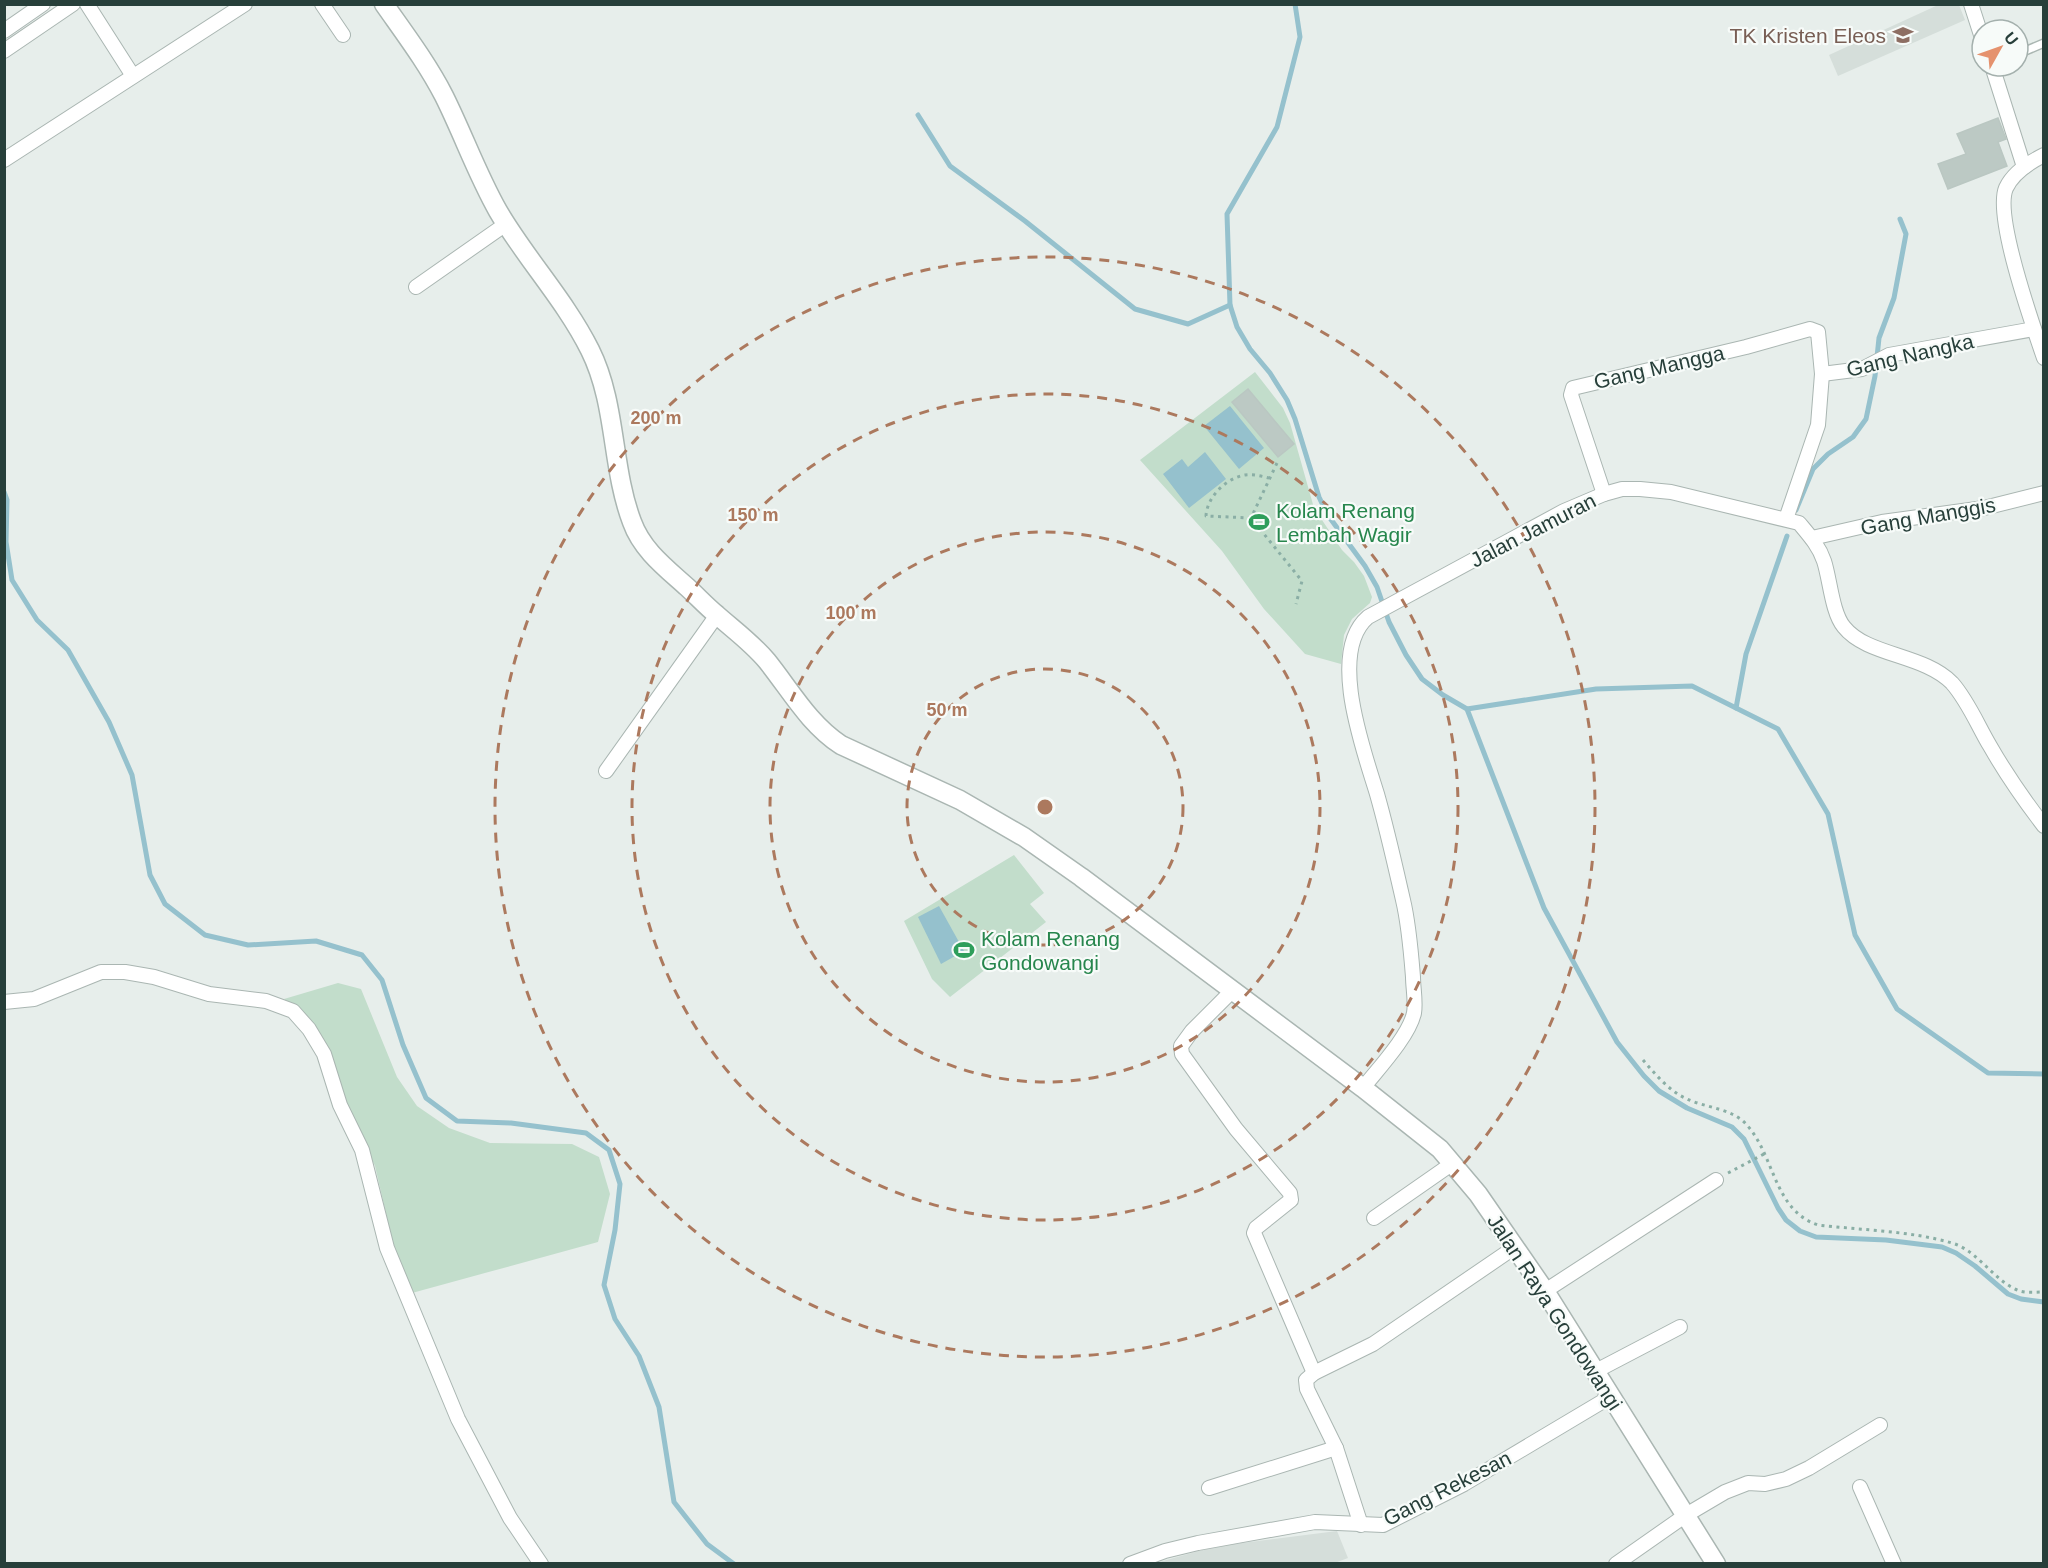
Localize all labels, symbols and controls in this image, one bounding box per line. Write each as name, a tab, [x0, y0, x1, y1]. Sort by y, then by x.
north arrow	[1970, 18, 2030, 78]
school or university icon: TK Kristen Eleos	[1891, 23, 1915, 47]
place label: TK Kristen Eleos	[1730, 24, 1886, 47]
text: U	[2001, 29, 2021, 49]
street label: Gang Nangka	[1844, 329, 1976, 381]
street label: Gang Mangga	[1592, 341, 1727, 393]
text: 200 m	[630, 408, 682, 428]
street label: Jalan Jamuran	[1466, 488, 1600, 572]
street label: Gang Manggis	[1859, 493, 1997, 539]
place label: Kolam Renang Lembah Wagir	[1276, 499, 1415, 546]
text: 150 m	[727, 505, 779, 525]
sports icon: Kolam Renang Lembah Wagir	[1247, 510, 1271, 534]
text: 100 m	[825, 603, 877, 623]
text: 50 m	[926, 700, 968, 720]
centre of rings	[1035, 797, 1055, 817]
place label: Kolam Renang Gondowangi	[981, 927, 1120, 974]
sports icon: Kolam Renang Gondowangi	[952, 938, 976, 962]
street label: Jalan Raya Gondowangi	[1483, 1210, 1627, 1414]
street label: Gang Rekesan	[1379, 1446, 1515, 1530]

